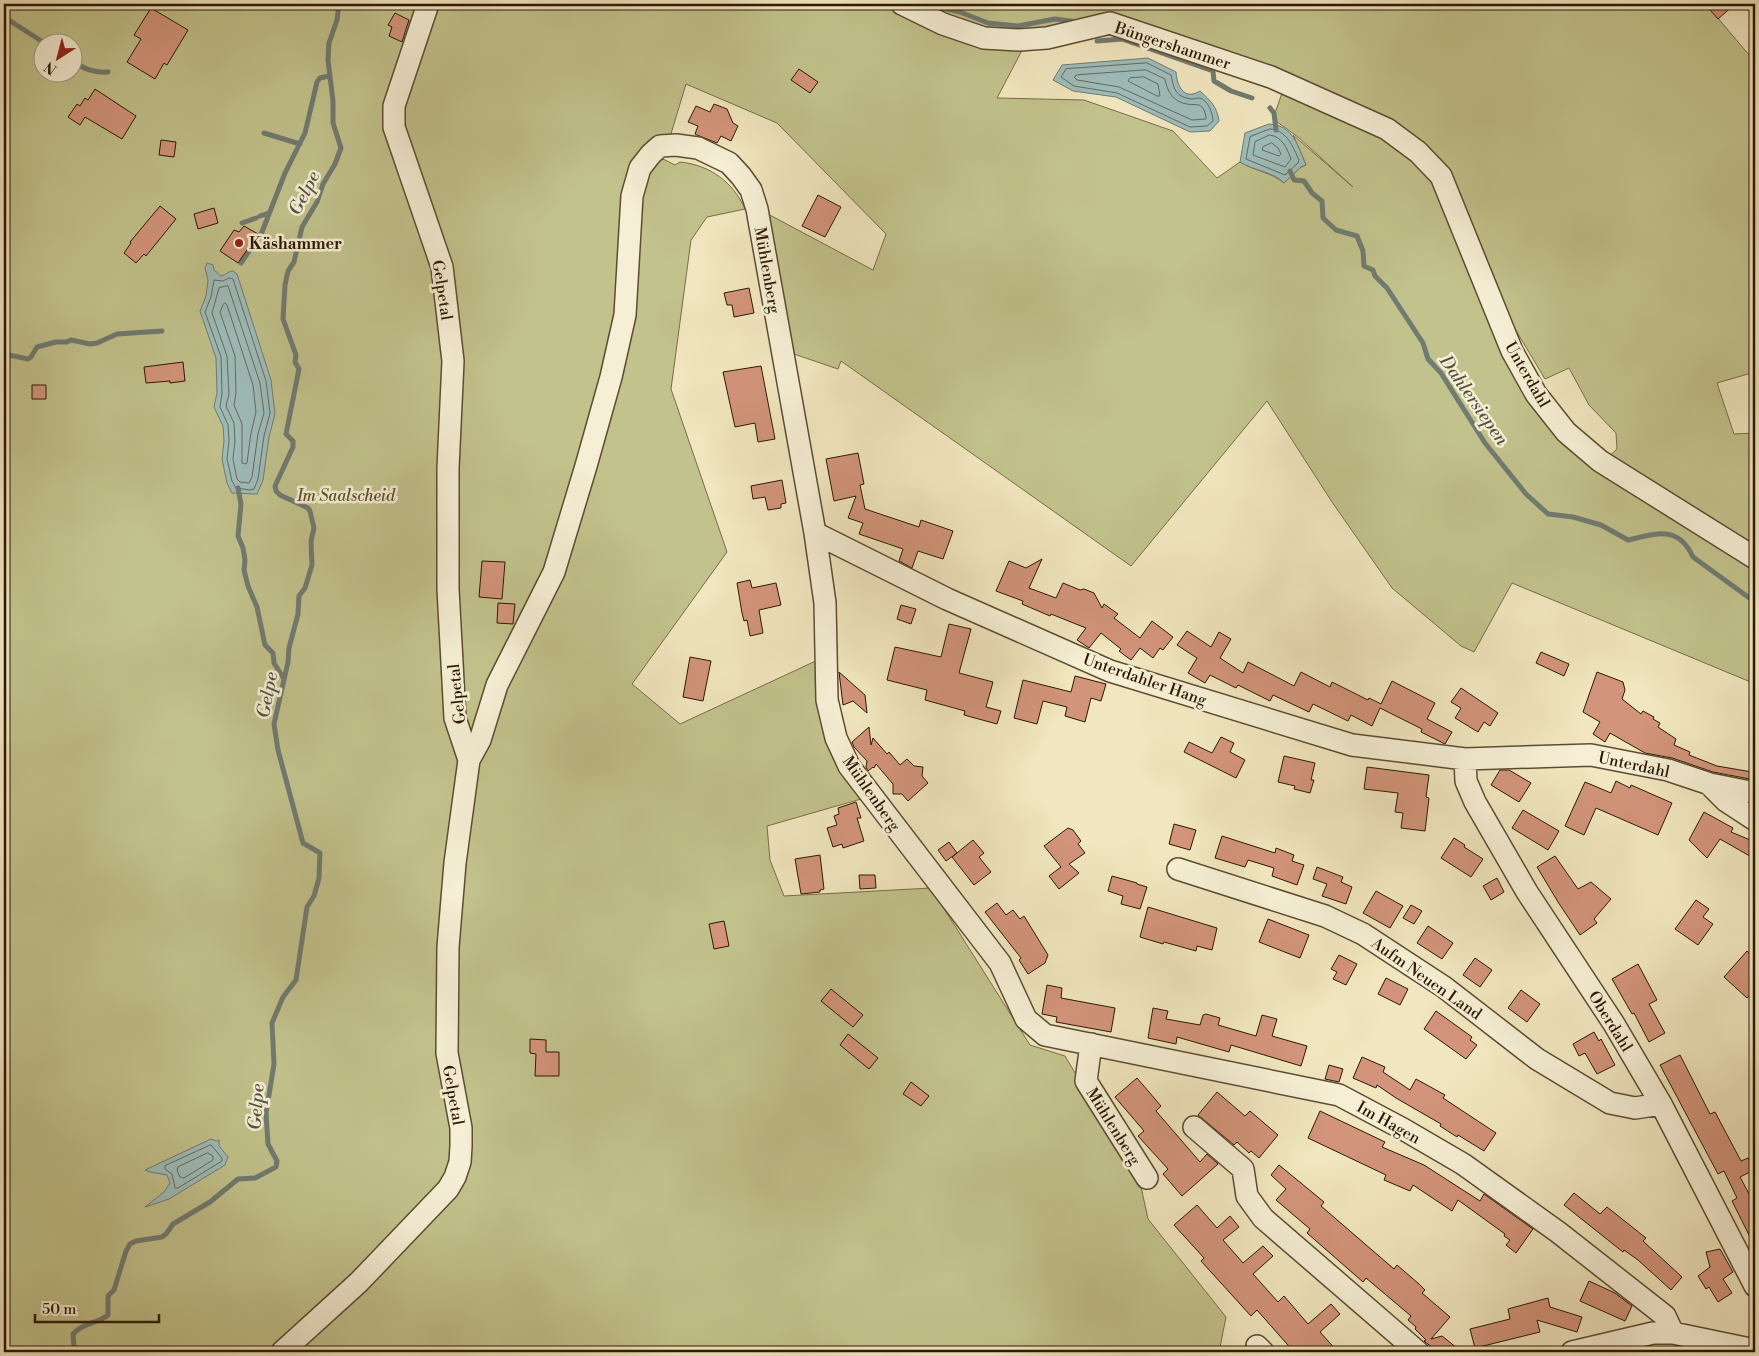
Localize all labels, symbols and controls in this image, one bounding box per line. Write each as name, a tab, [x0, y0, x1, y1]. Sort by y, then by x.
street label: Büngershammer	[1111, 17, 1233, 74]
north arrow	[32, 32, 82, 82]
text: N	[41, 57, 61, 78]
water label: Gelpe	[284, 167, 326, 219]
street label: Mühlenberg	[750, 225, 785, 316]
place label: Käshammer	[249, 234, 342, 254]
marker: Käshammer	[233, 237, 245, 249]
street label: Gelpetal	[427, 259, 457, 322]
street label: Unterdahl	[1500, 338, 1554, 411]
water label: Dahlersiepen	[1434, 350, 1514, 451]
park label: Im Saalscheid	[296, 486, 396, 506]
street label: Unterdahler Hang	[1080, 649, 1210, 711]
street label: Gelpetal	[444, 662, 470, 725]
water label: Gelpe	[252, 670, 283, 720]
street label: Unterdahl	[1596, 748, 1672, 782]
street label: Mühlenberg	[838, 752, 905, 836]
street label: Aufm Neuen Land	[1367, 933, 1485, 1024]
street label: Oberdahl	[1584, 987, 1637, 1056]
street label: Gelpetal	[438, 1064, 468, 1127]
water label: Gelpe	[243, 1082, 270, 1131]
street label: Mühlenberg	[1082, 1084, 1145, 1169]
street label: Im Hagen	[1353, 1097, 1424, 1149]
scale bar	[35, 1291, 159, 1323]
text: 50 m	[42, 1300, 76, 1319]

